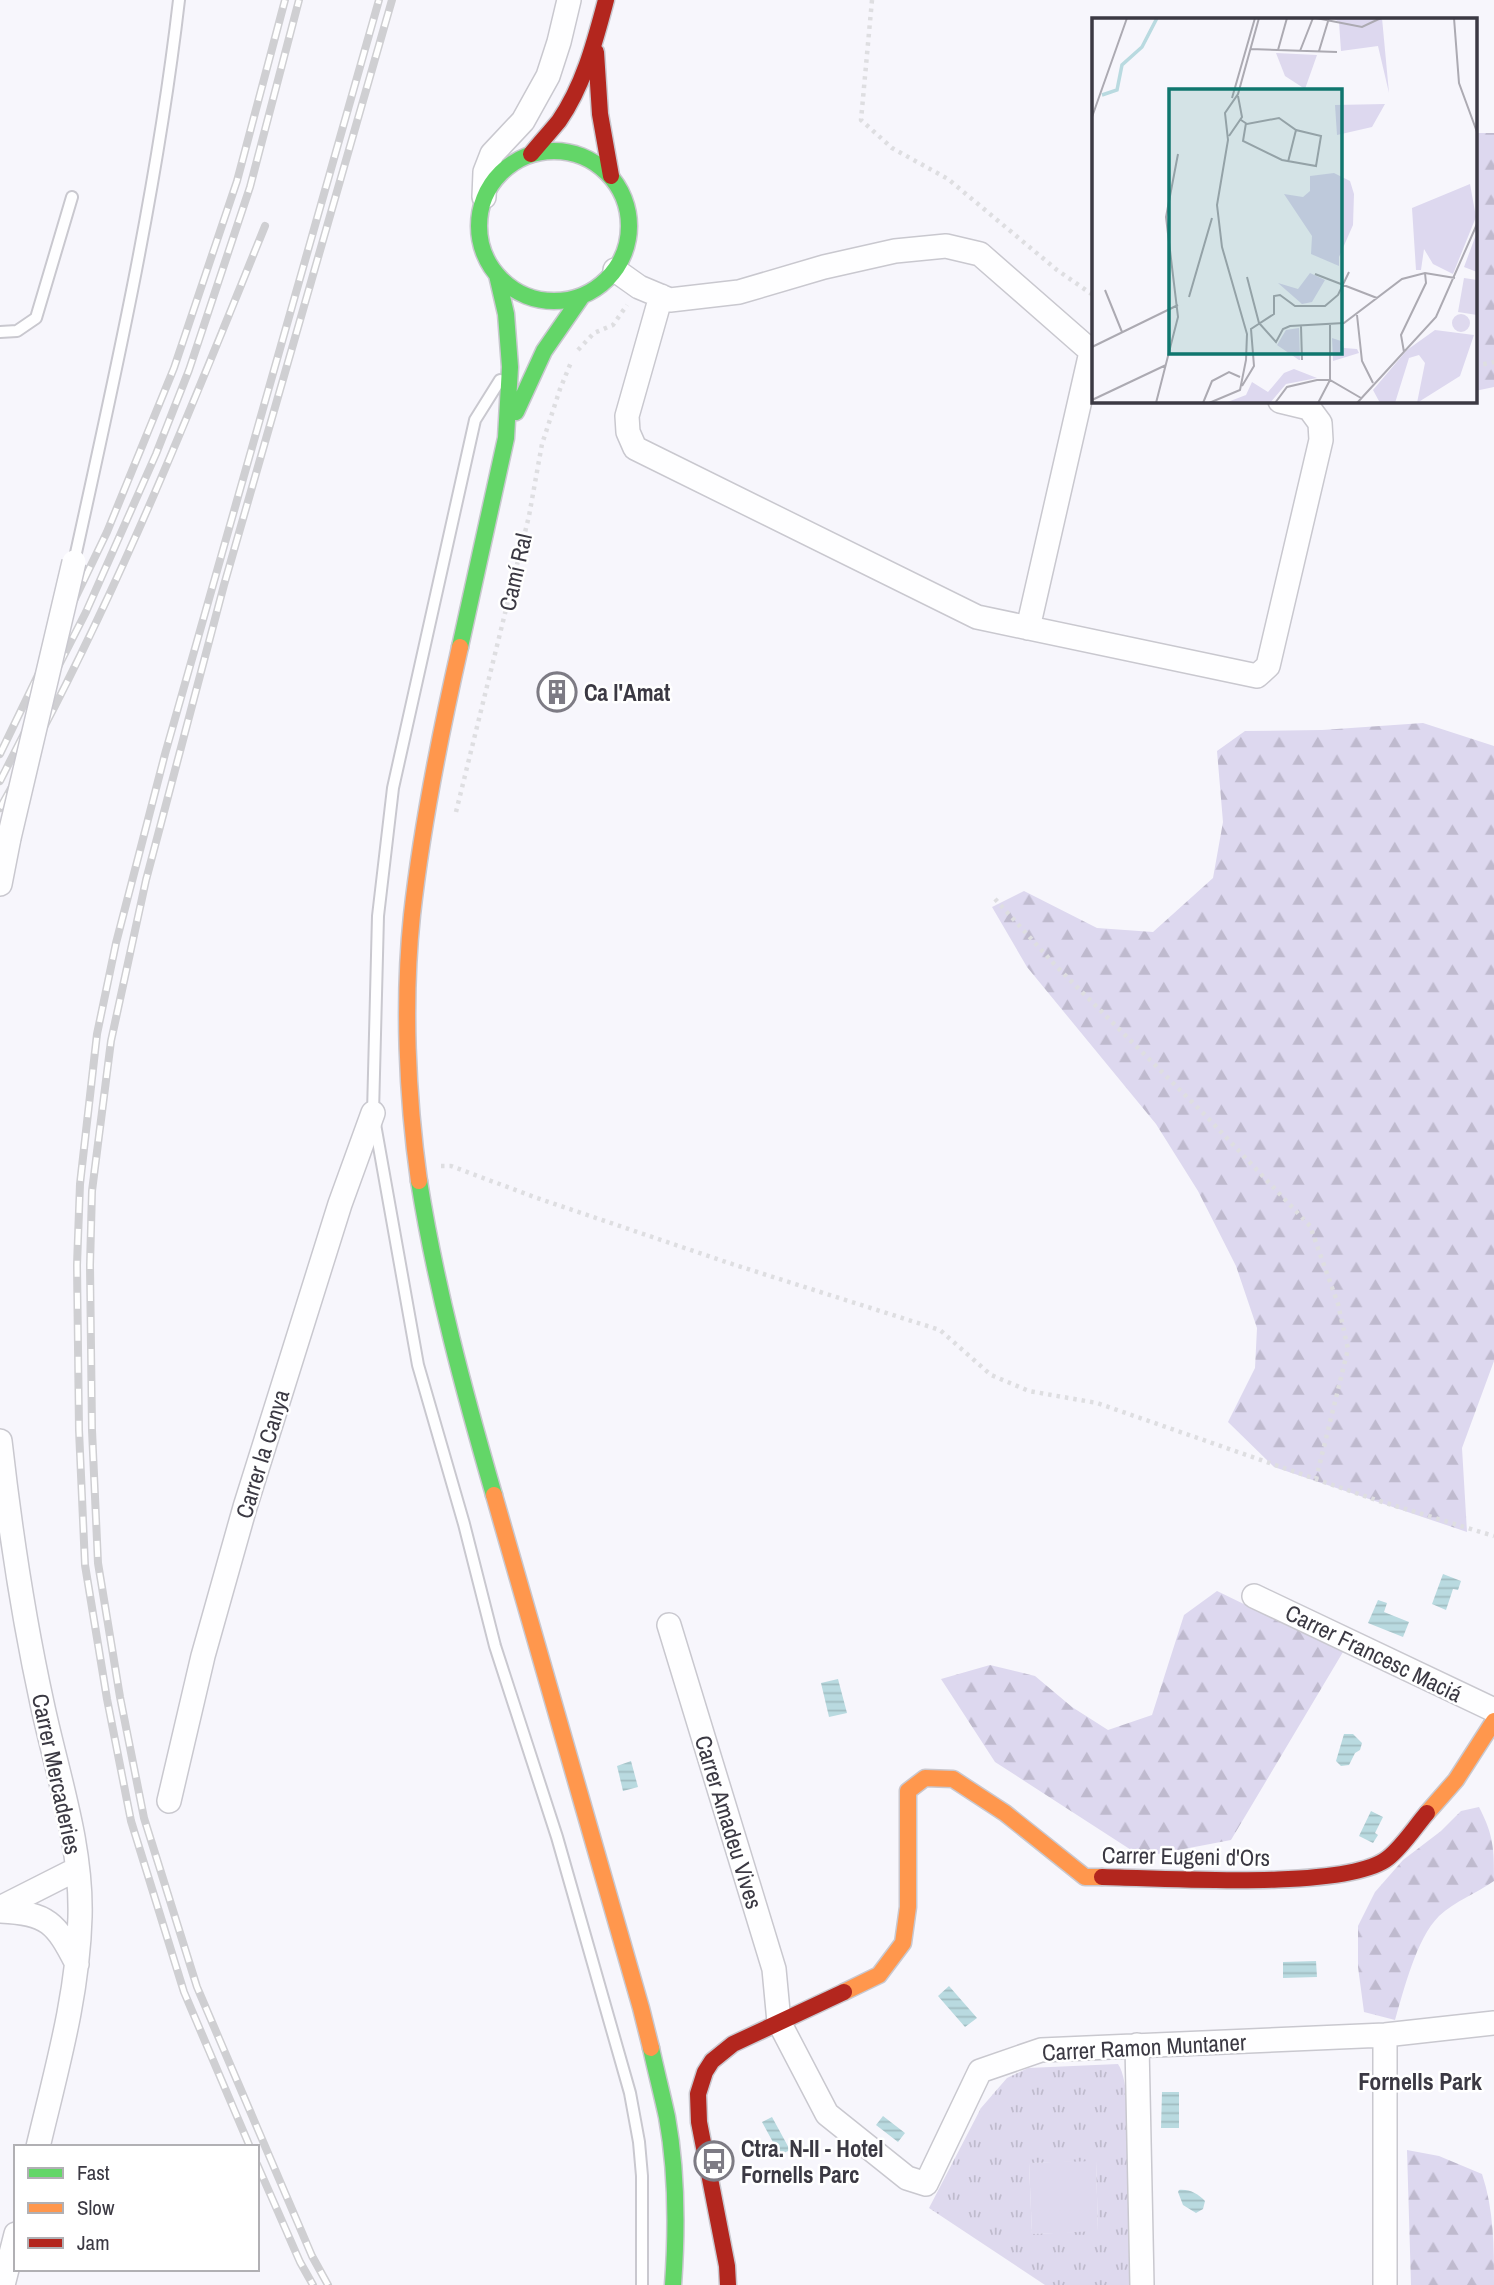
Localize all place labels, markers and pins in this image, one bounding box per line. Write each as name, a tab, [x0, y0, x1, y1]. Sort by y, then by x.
building icon: Ca l'Amat	[536, 671, 578, 713]
place label: Ca l'Amat	[584, 677, 670, 708]
place label: Ctra. N-II - Hotel Fornells Parc	[741, 2133, 884, 2190]
bus stop icon: Ctra. N-II - Hotel Fornells Parc	[693, 2140, 735, 2182]

